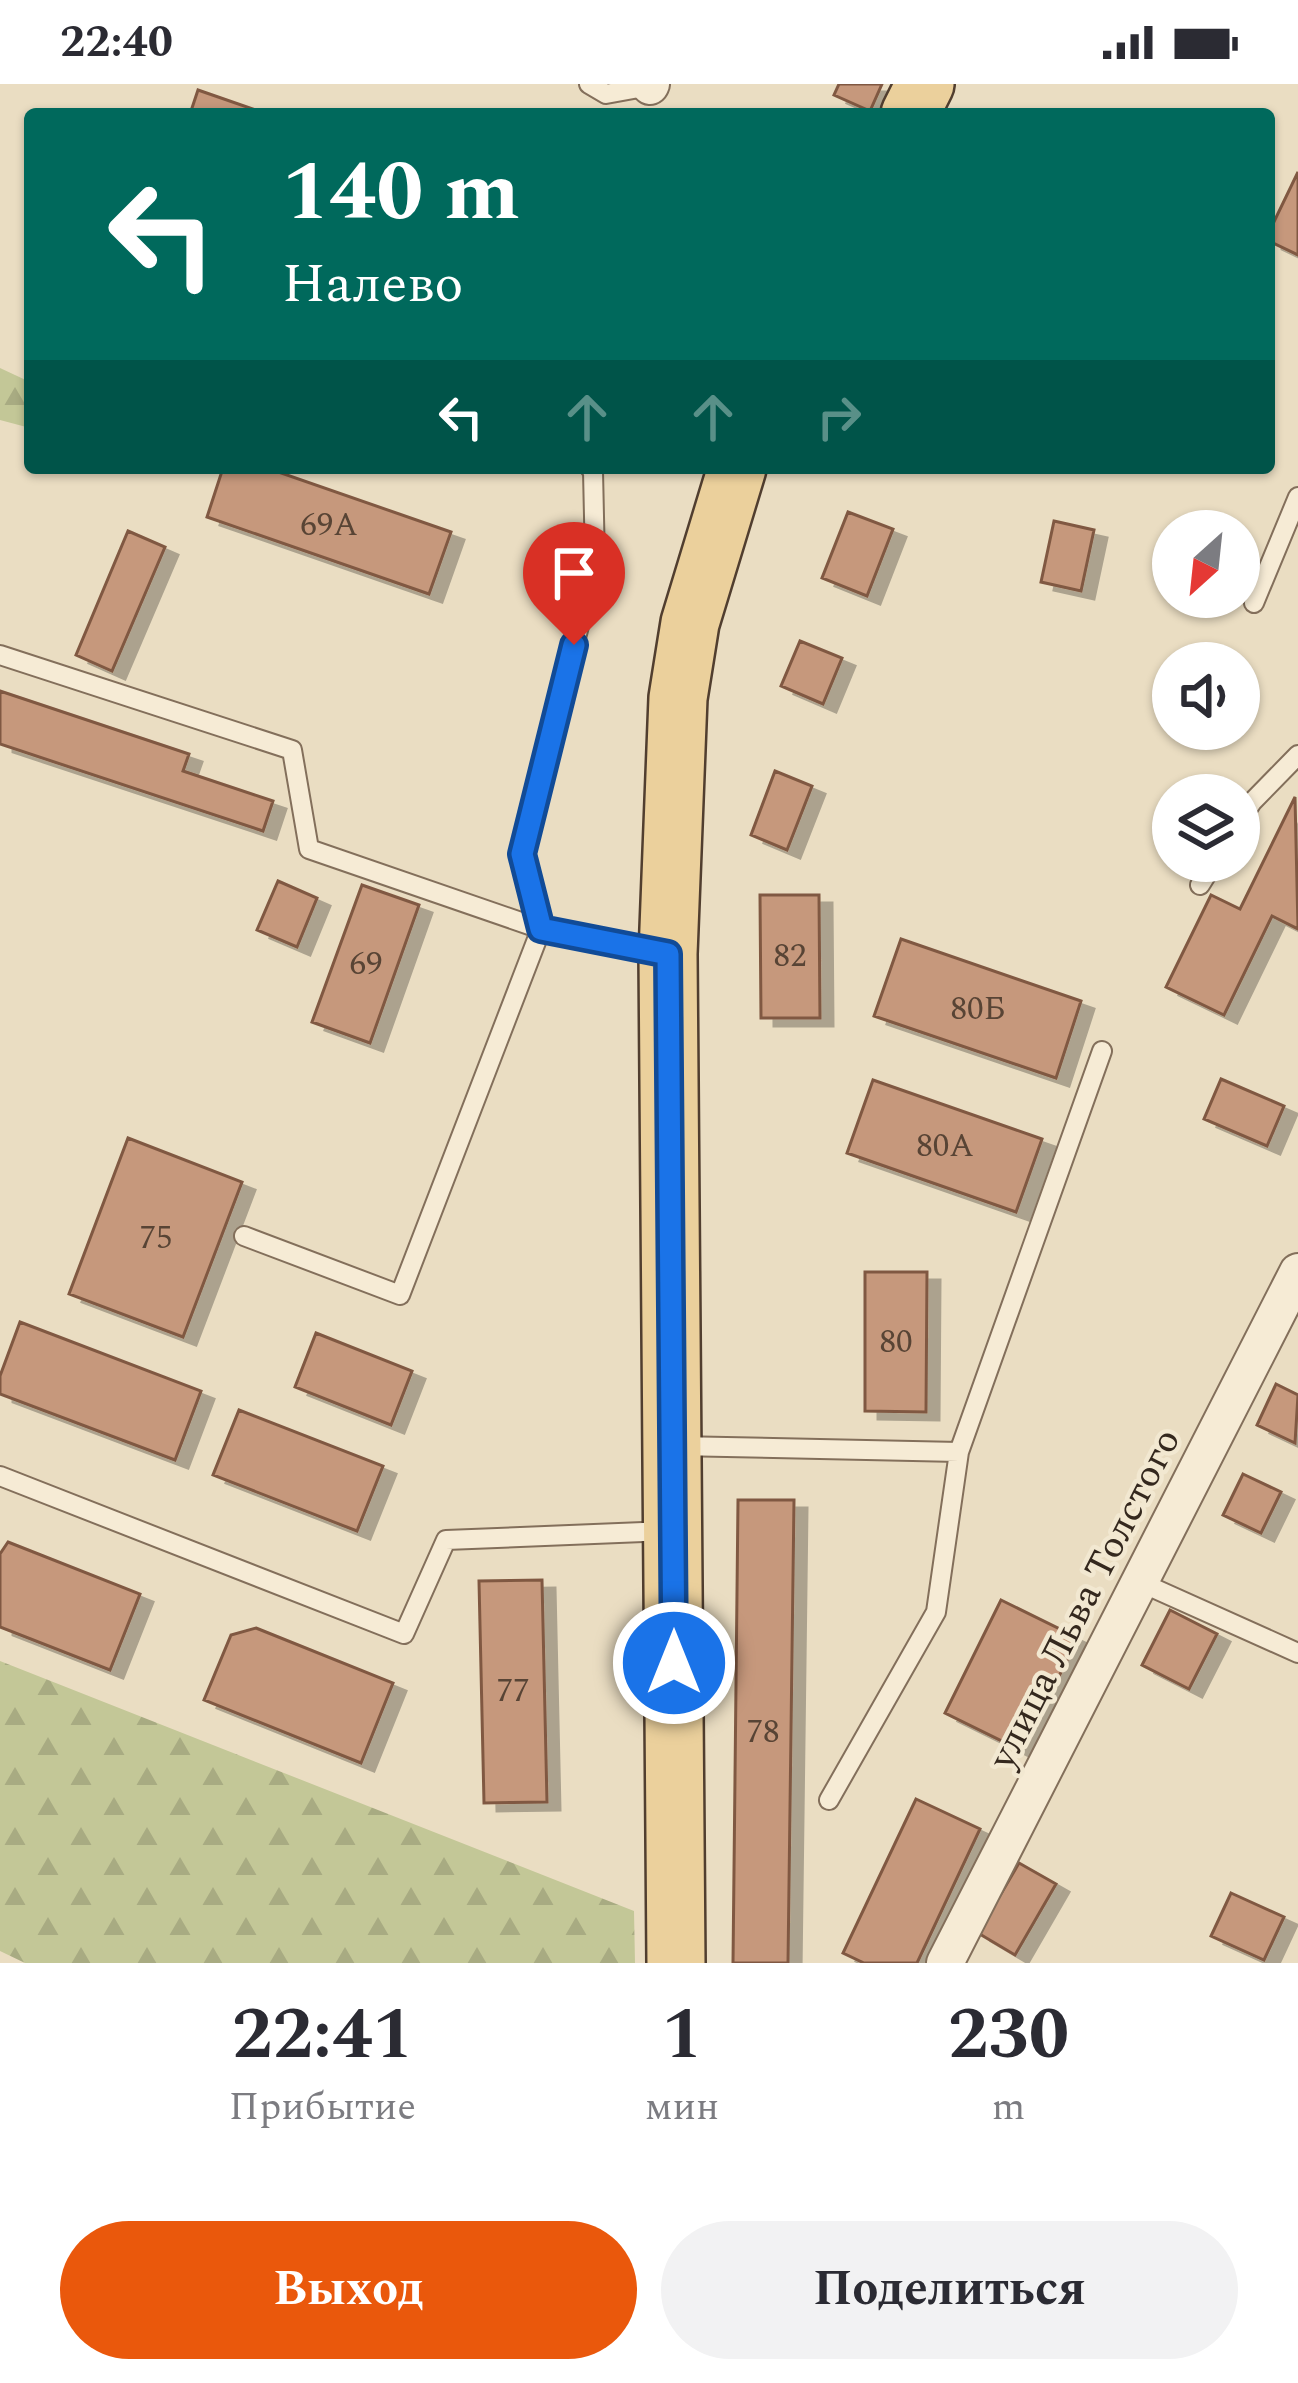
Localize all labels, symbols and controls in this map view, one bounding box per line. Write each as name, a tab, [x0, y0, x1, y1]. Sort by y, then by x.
text: 22:40	[60, 8, 173, 77]
text: 140 m	[282, 129, 520, 257]
icon: left	[84, 156, 240, 312]
text: Налево	[282, 244, 463, 326]
icon: left	[428, 384, 494, 450]
icon: ahead	[554, 384, 620, 450]
icon: ahead	[680, 384, 746, 450]
icon: right	[806, 384, 872, 450]
house number: 69А	[300, 500, 358, 550]
north arrow	[1152, 510, 1260, 618]
map controls	[1152, 510, 1260, 882]
pin	[523, 522, 625, 645]
icon: arrive	[541, 540, 607, 606]
button: sound	[1152, 642, 1260, 750]
button: layers	[1152, 774, 1260, 882]
house number: 82	[774, 931, 807, 981]
house number: 69	[350, 939, 383, 989]
house number: 80Б	[950, 984, 1006, 1034]
house number: 80А	[916, 1121, 974, 1171]
house number: 75	[140, 1213, 173, 1263]
house number: 80	[880, 1317, 913, 1367]
street label: улица Льва Толстого	[973, 1418, 1197, 1781]
position arrow	[611, 1600, 737, 1726]
house number: 77	[497, 1666, 530, 1716]
house number: 78	[747, 1707, 780, 1757]
text: 22:41	[232, 1981, 413, 2090]
text: 1	[662, 1981, 702, 2090]
text: 230	[948, 1981, 1069, 2090]
text: Прибытие	[229, 2078, 416, 2137]
text: мин	[645, 2078, 719, 2137]
text: m	[992, 2078, 1025, 2137]
button: Выход	[60, 2221, 637, 2359]
button: Поделиться	[661, 2221, 1238, 2359]

